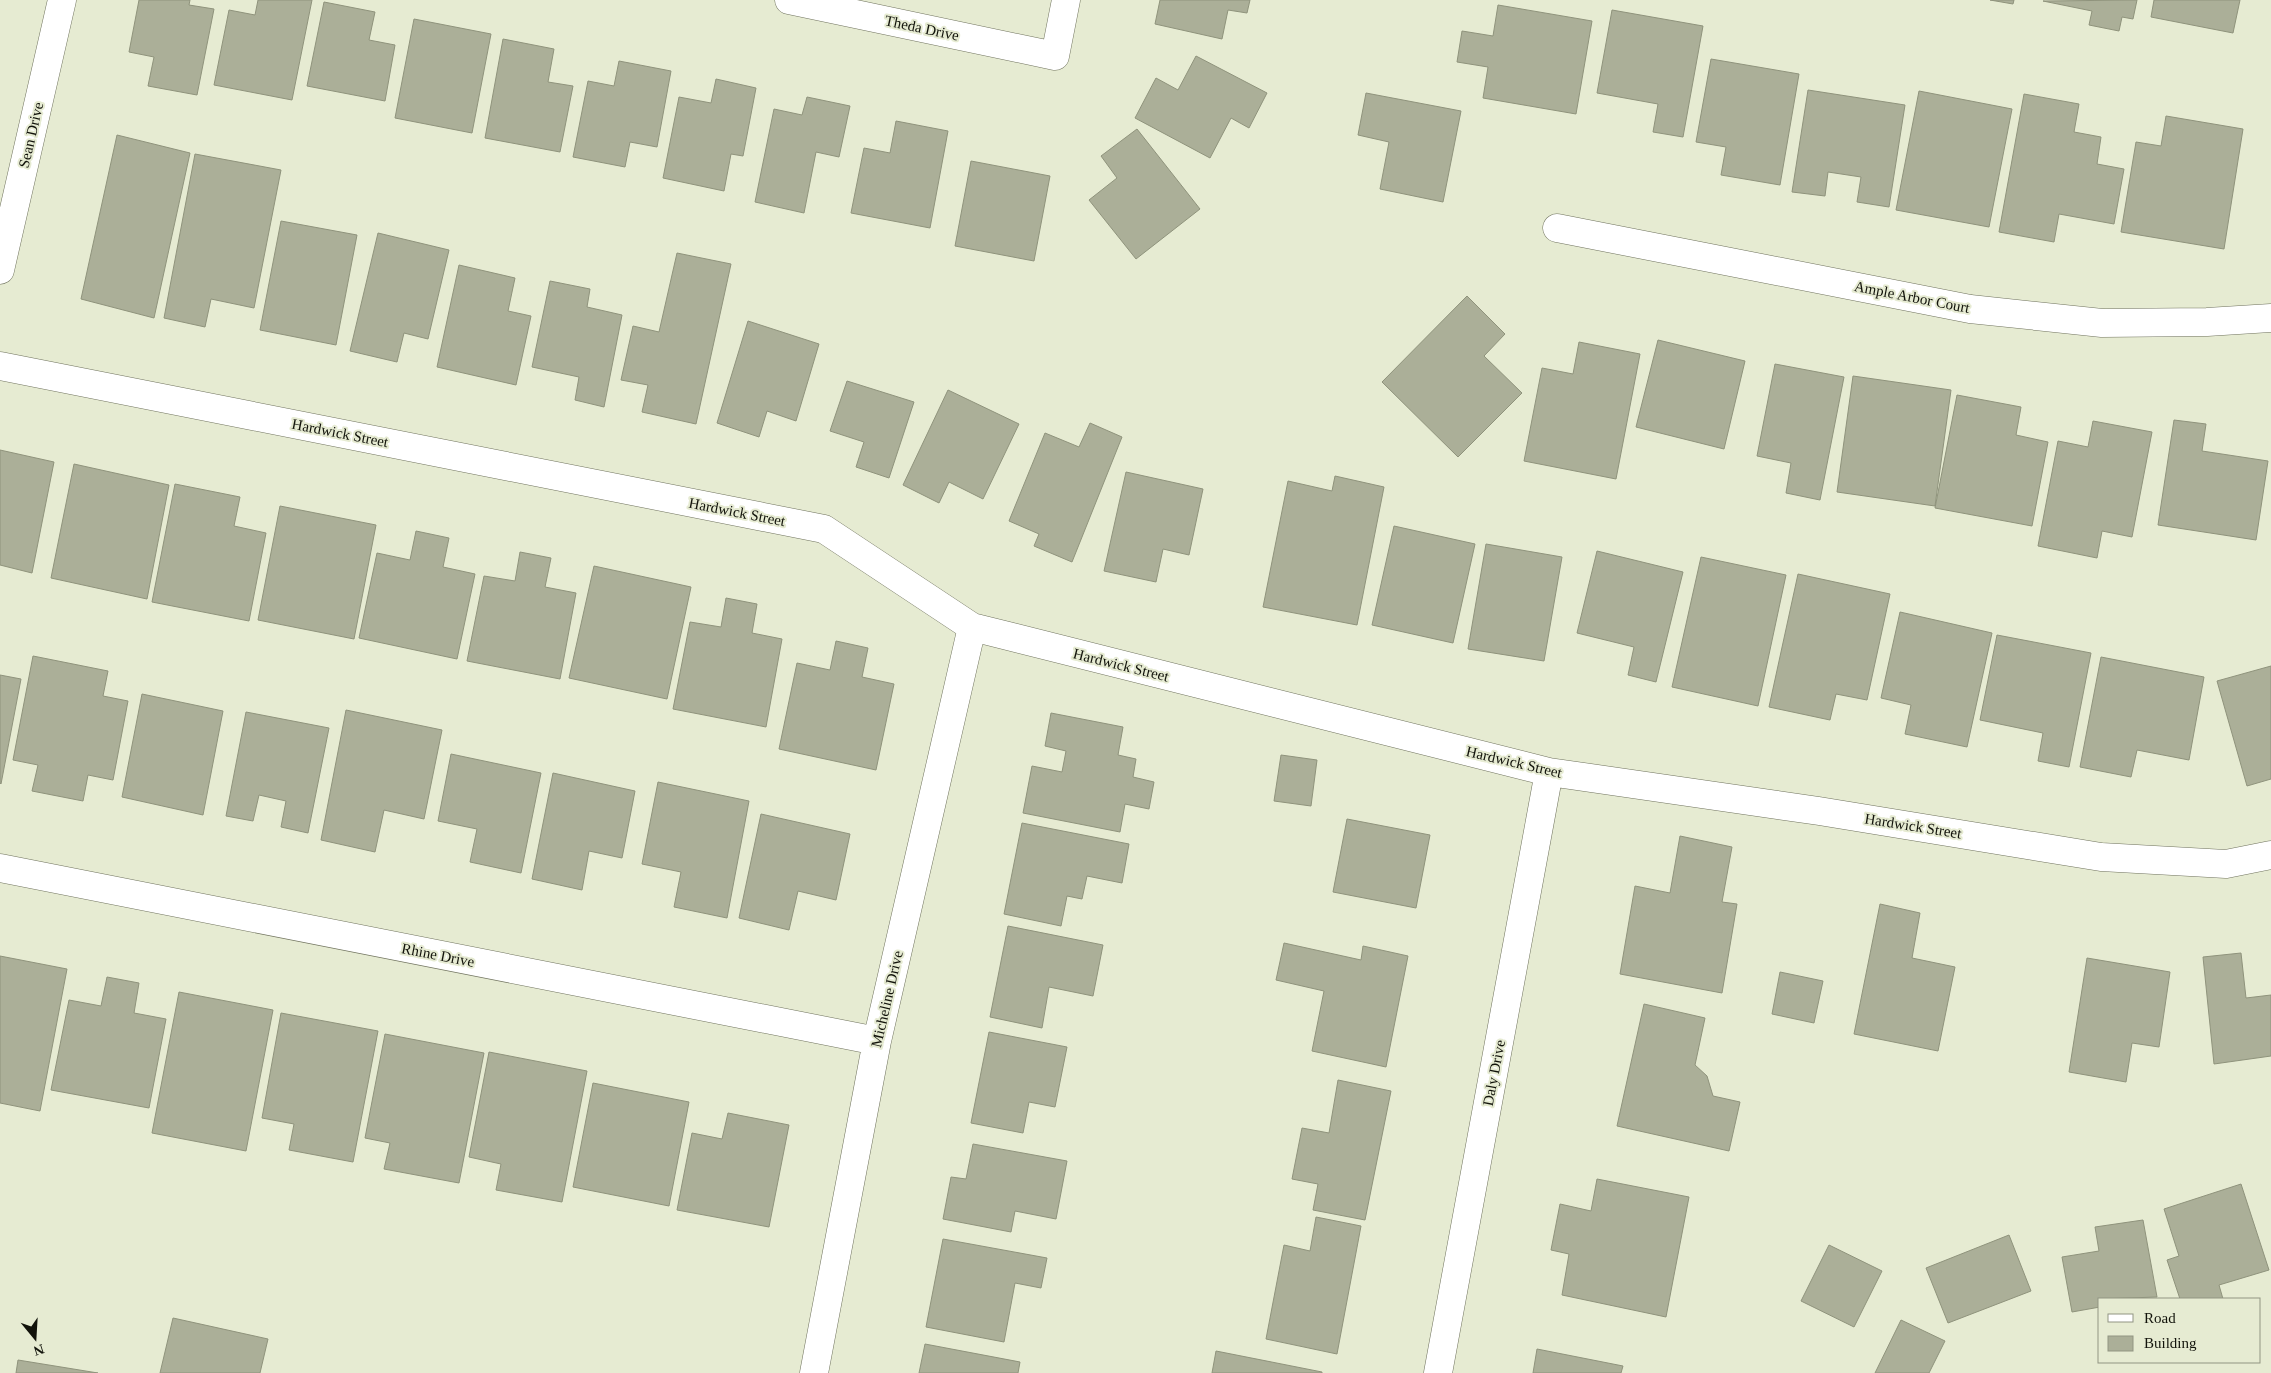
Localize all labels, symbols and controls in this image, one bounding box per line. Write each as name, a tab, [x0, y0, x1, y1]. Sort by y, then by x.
street label: Theda Drive	[883, 12, 961, 44]
street label: Sean Drive	[16, 100, 46, 169]
street label: Ample Arbor Court	[1853, 278, 1972, 316]
street label: Hardwick Street	[290, 416, 390, 450]
street label: Hardwick Street	[687, 495, 787, 529]
street label: Hardwick Street	[1072, 645, 1171, 685]
street label: Hardwick Street	[1465, 743, 1564, 781]
street label: Hardwick Street	[1863, 810, 1963, 842]
street label: Rhine Drive	[400, 940, 476, 970]
street label: Micheline Drive	[868, 949, 906, 1049]
street label: Daly Drive	[1480, 1038, 1508, 1107]
legend	[2098, 1298, 2261, 1363]
text: Road	[2144, 1310, 2176, 1326]
north arrow	[10, 1313, 60, 1363]
text: Building	[2144, 1335, 2197, 1351]
text: N	[32, 1341, 46, 1359]

